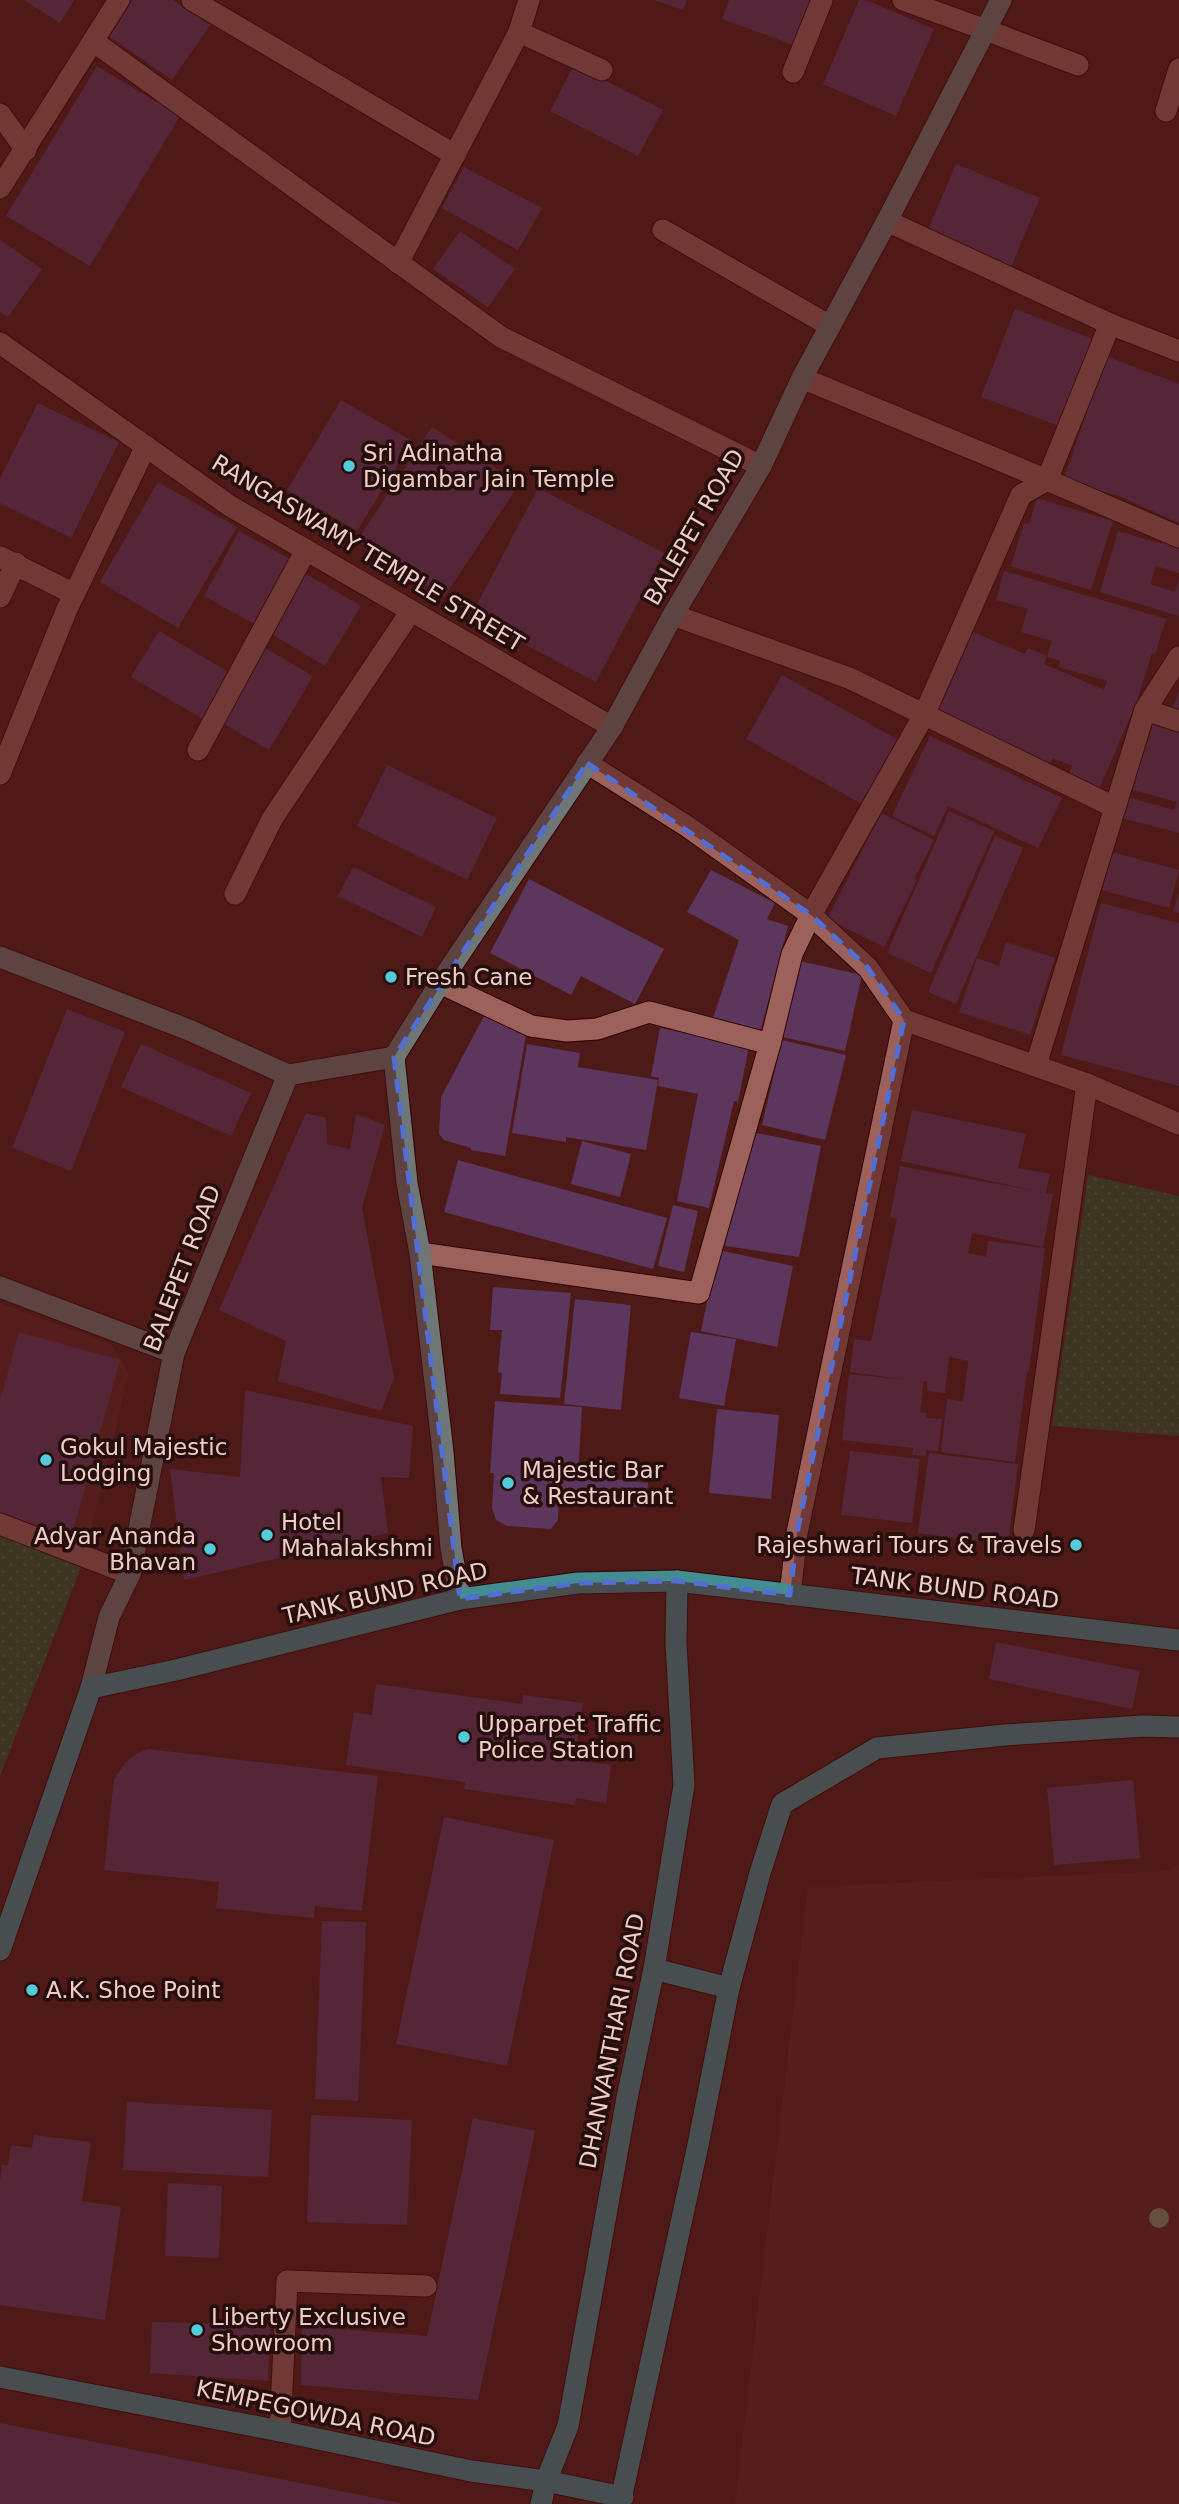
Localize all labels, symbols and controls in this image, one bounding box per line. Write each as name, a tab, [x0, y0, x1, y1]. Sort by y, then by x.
place label: Sri Adinatha Digambar Jain Temple	[363, 440, 615, 492]
street label: BALEPET ROAD	[639, 444, 749, 610]
street label: RANGASWAMY TEMPLE STREET	[207, 449, 529, 657]
marker: Sri Adinatha Digambar Jain Temple	[341, 458, 357, 474]
place label: Fresh Cane	[405, 964, 532, 990]
marker: Fresh Cane	[383, 969, 399, 985]
street label: BALEPET ROAD	[138, 1181, 226, 1355]
place label: Gokul Majestic Lodging	[60, 1434, 227, 1486]
marker: Gokul Majestic Lodging	[38, 1452, 54, 1468]
place label: Majestic Bar & Restaurant	[522, 1457, 673, 1509]
marker: Majestic Bar & Restaurant	[500, 1475, 516, 1491]
place label: Hotel Mahalakshmi	[281, 1509, 433, 1561]
place label: Adyar Ananda Bhavan	[34, 1523, 196, 1575]
marker: Hotel Mahalakshmi	[259, 1527, 275, 1543]
place label: Rajeshwari Tours & Travels	[756, 1532, 1062, 1558]
marker: Rajeshwari Tours & Travels	[1068, 1537, 1084, 1553]
marker: Adyar Ananda Bhavan	[202, 1541, 218, 1557]
street label: TANK BUND ROAD	[279, 1557, 490, 1629]
street label: TANK BUND ROAD	[848, 1562, 1061, 1614]
place label: Upparpet Traffic Police Station	[478, 1711, 662, 1763]
marker: Upparpet Traffic Police Station	[456, 1729, 472, 1745]
street label: DHANVANTHARI ROAD	[574, 1911, 650, 2171]
place label: A.K. Shoe Point	[46, 1977, 220, 2003]
marker: A.K. Shoe Point	[24, 1982, 40, 1998]
place label: Liberty Exclusive Showroom	[211, 2304, 406, 2356]
marker: Liberty Exclusive Showroom	[189, 2322, 205, 2338]
street label: KEMPEGOWDA ROAD	[194, 2375, 438, 2451]

